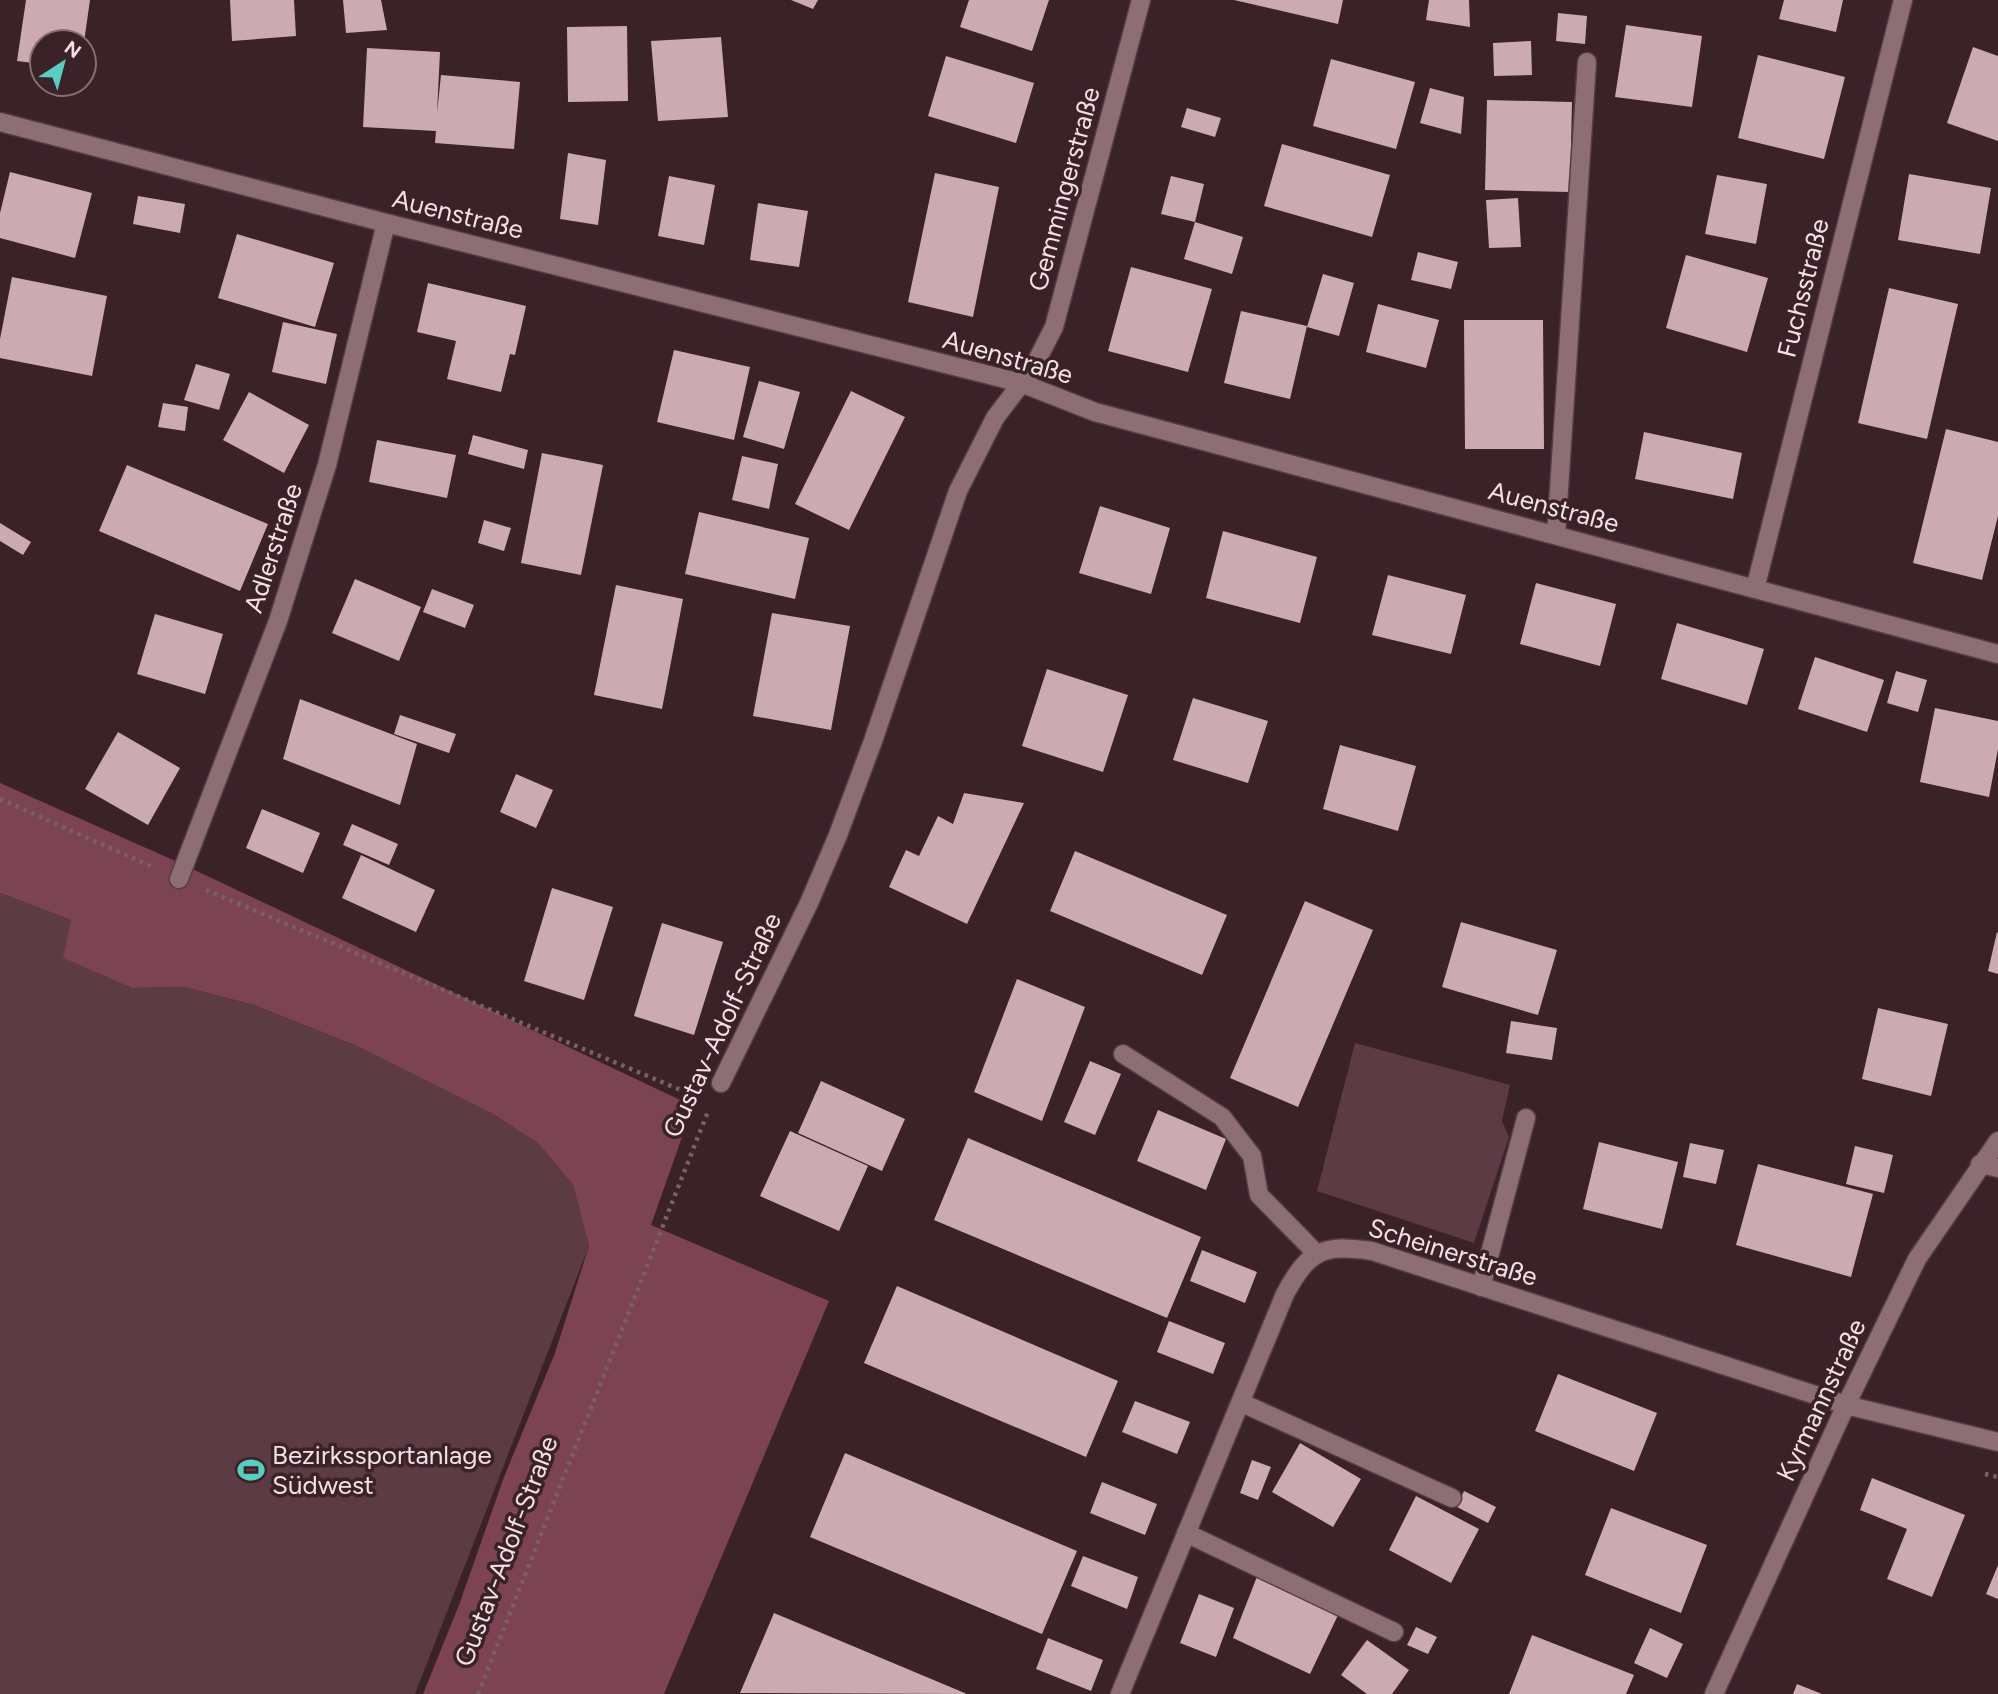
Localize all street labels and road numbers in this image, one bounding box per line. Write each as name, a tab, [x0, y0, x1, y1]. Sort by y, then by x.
street label: Gemmingerstraße	[1021, 84, 1107, 294]
street label: Auenstraße	[389, 182, 527, 246]
street label: Fuchsstraße	[1770, 215, 1836, 361]
street label: Auenstraße	[939, 323, 1077, 391]
street label: Auenstraße	[1485, 474, 1623, 540]
street label: Adlerstraße	[237, 479, 309, 617]
street label: Gustav-Adolf-Straße	[656, 908, 788, 1142]
street label: Scheinerstraße	[1365, 1211, 1541, 1293]
street label: Kyrmannstraße	[1769, 1314, 1873, 1486]
street label: Gustav-Adolf-Straße	[447, 1431, 565, 1671]

